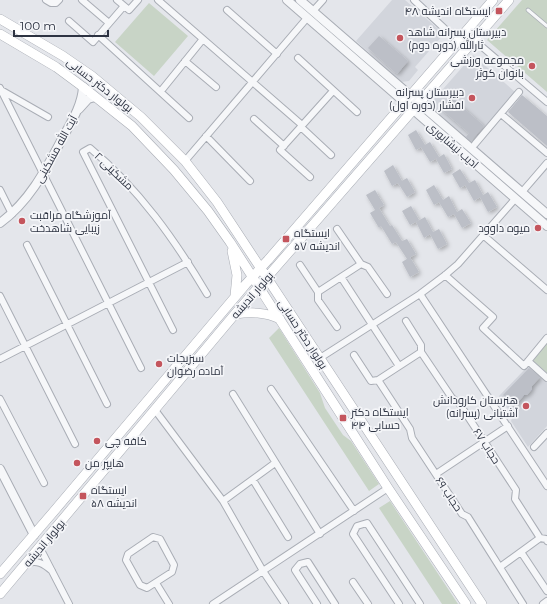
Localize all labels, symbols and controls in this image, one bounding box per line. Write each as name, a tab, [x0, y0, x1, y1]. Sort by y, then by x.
place label: ایستگاه اندیشه ۴۸	[404, 4, 491, 18]
marker: ایستگاه اندیشه ۴۸	[494, 6, 504, 16]
scale bar	[14, 12, 108, 38]
text: 100 m	[20, 18, 56, 33]
place label: دبیرستان پسرانه شاهد ثارالله (دوره دوم)	[408, 25, 506, 53]
marker: دبیرستان پسرانه شاهد ثارالله (دوره دوم)	[395, 33, 405, 43]
place label: مجموعه ورزشی بانوان کوثر	[450, 53, 524, 80]
street label: بولوار دکتر حسابی	[64, 55, 136, 115]
marker: مجموعه ورزشی بانوان کوثر	[527, 61, 537, 71]
place label: دبیرستان پسرانه افشار (دوره اول)	[389, 85, 464, 112]
marker: دبیرستان پسرانه افشار (دوره اول)	[467, 93, 477, 103]
street label: آیت الله مشکینی	[31, 112, 80, 185]
street label: ادیب نیشابوری	[424, 119, 482, 171]
street label: مشکینی ۲	[92, 149, 136, 193]
place label: آموزشگاه مراقبت زیبایی شاهدخت	[30, 208, 111, 235]
marker: آموزشگاه مراقبت زیبایی شاهدخت	[17, 216, 27, 226]
place label: میوه داوود	[478, 221, 530, 235]
marker: میوه داوود	[533, 223, 543, 233]
place label: ایستگاه اندیشه ۵۷	[294, 226, 340, 253]
marker: ایستگاه اندیشه ۵۷	[281, 234, 291, 244]
street label: بولوار اندیشه	[228, 268, 276, 321]
street label: بولوار دکتر حسابی	[275, 296, 331, 372]
place label: سبزیجات آماده رضوان	[167, 351, 223, 378]
marker: سبزیجات آماده رضوان	[154, 359, 164, 369]
place label: هنرستان کارودانش آشتیانی (پسرانه)	[433, 393, 518, 420]
marker: هنرستان کارودانش آشتیانی (پسرانه)	[521, 401, 531, 411]
place label: ایستگاه دکتر حسابی ۴۴	[350, 405, 409, 432]
marker: ایستگاه دکتر حسابی ۴۴	[338, 413, 348, 423]
street label: حجاب ۶۷	[470, 426, 504, 466]
place label: کافه چی	[105, 434, 147, 448]
marker: کافه چی	[92, 436, 102, 446]
place label: هایپر من	[85, 456, 124, 470]
marker: هایپر من	[72, 458, 82, 468]
street label: حجاب ۶۹	[432, 474, 466, 514]
place label: ایستگاه اندیشه ۵۸	[91, 483, 137, 510]
marker: ایستگاه اندیشه ۵۸	[78, 491, 88, 501]
street label: بولوار اندیشه	[20, 516, 68, 570]

